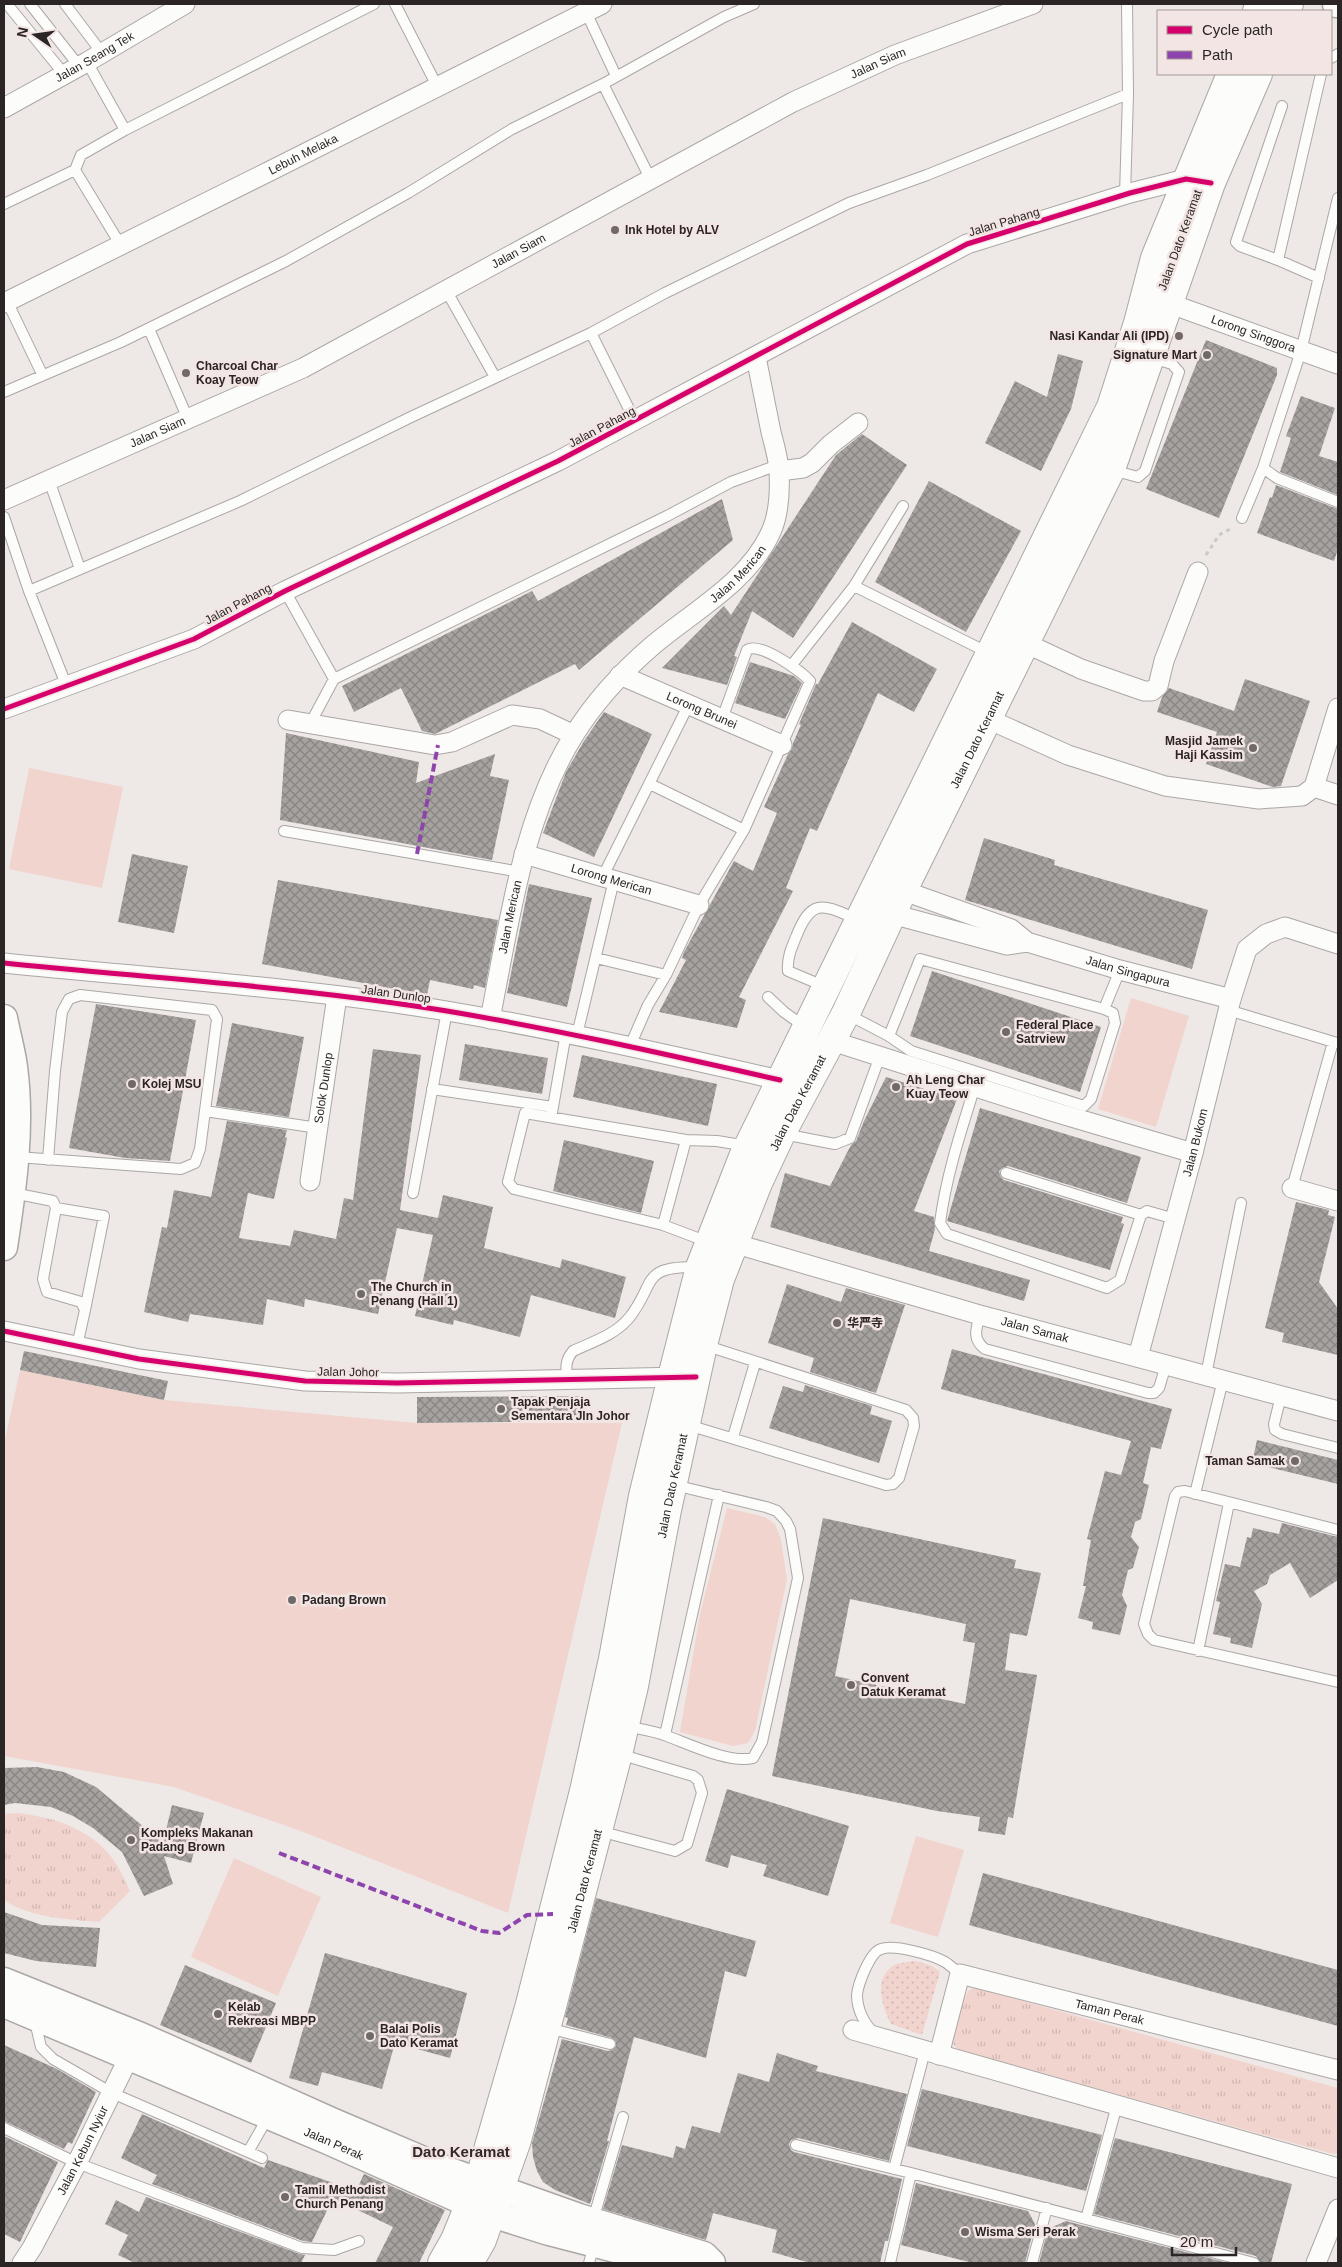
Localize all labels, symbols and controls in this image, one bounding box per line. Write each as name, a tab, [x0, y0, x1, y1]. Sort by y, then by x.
north arrow	[10, 10, 60, 60]
legend	[1157, 10, 1332, 75]
text: Cycle path	[1202, 21, 1273, 38]
text: N	[13, 25, 31, 39]
street label: Jalan Seang Tek	[53, 28, 137, 85]
street label: Jalan Siam	[848, 45, 908, 82]
text: Path	[1202, 46, 1233, 63]
street label: Lebuh Melaka	[266, 131, 340, 178]
street label: Jalan Dato Keramat	[1155, 187, 1205, 292]
street label: Jalan Pahang	[967, 205, 1041, 239]
place label: Ink Hotel by ALV	[625, 223, 719, 237]
marker: Ink Hotel by ALV	[609, 224, 621, 236]
street label: Jalan Siam	[489, 231, 548, 271]
street label: Lorong Singgora	[1209, 312, 1298, 355]
place label: Nasi Kandar Ali (IPD)	[1049, 329, 1169, 343]
marker: Nasi Kandar Ali (IPD)	[1173, 330, 1185, 342]
place label: Signature Mart	[1113, 348, 1197, 362]
marker: Signature Mart	[1201, 349, 1213, 361]
place label: Charcoal Char Koay Teow	[196, 359, 278, 387]
marker: Charcoal Char Koay Teow	[180, 367, 192, 379]
street label: Jalan Pahang	[566, 404, 638, 450]
street label: Jalan Siam	[128, 414, 188, 451]
street label: Jalan Merican	[707, 543, 769, 606]
street label: Jalan Pahang	[202, 581, 274, 627]
street label: Lorong Brunei	[664, 689, 739, 732]
street label: Jalan Dato Keramat	[947, 689, 1007, 791]
place label: Masjid Jamek Haji Kassim	[1165, 734, 1243, 762]
marker: Masjid Jamek Haji Kassim	[1247, 742, 1259, 754]
street label: Lorong Merican	[569, 861, 653, 898]
street label: Jalan Merican	[496, 879, 525, 955]
street label: Jalan Singapura	[1084, 953, 1172, 990]
street label: Jalan Dunlop	[360, 982, 432, 1006]
place label: Federal Place Satrview	[1016, 1018, 1094, 1046]
marker: Federal Place Satrview	[1000, 1026, 1012, 1038]
street label: Solok Dunlop	[311, 1051, 336, 1124]
street label: Jalan Dato Keramat	[767, 1052, 829, 1153]
place label: Ah Leng Char Kuay Teow	[906, 1073, 985, 1101]
place label: Kolej MSU	[142, 1077, 201, 1091]
marker: Kolej MSU	[126, 1078, 138, 1090]
marker: Ah Leng Char Kuay Teow	[890, 1081, 902, 1093]
street label: Jalan Bukom	[1180, 1107, 1211, 1178]
place label: The Church in Penang (Hall 1)	[371, 1280, 458, 1308]
marker: The Church in Penang (Hall 1)	[355, 1288, 367, 1300]
street label: Jalan Samak	[999, 1314, 1071, 1346]
place label: 华严寺	[847, 1316, 883, 1330]
marker: 华严寺	[831, 1317, 843, 1329]
street label: Jalan Johor	[317, 1364, 379, 1380]
place label: Tapak Penjaja Sementara Jln Johor	[511, 1395, 630, 1423]
marker: Tapak Penjaja Sementara Jln Johor	[495, 1403, 507, 1415]
street label: Jalan Dato Keramat	[655, 1432, 691, 1539]
place label: Taman Samak	[1205, 1454, 1285, 1468]
marker: Taman Samak	[1289, 1455, 1301, 1467]
place label: Padang Brown	[302, 1593, 386, 1607]
marker: Padang Brown	[286, 1594, 298, 1606]
place label: Convent Datuk Keramat	[861, 1671, 946, 1699]
marker: Convent Datuk Keramat	[845, 1679, 857, 1691]
place label: Kompleks Makanan Padang Brown	[141, 1826, 253, 1854]
street label: Jalan Dato Keramat	[565, 1827, 605, 1934]
marker: Kompleks Makanan Padang Brown	[125, 1834, 137, 1846]
street label: Taman Perak	[1074, 1996, 1147, 2028]
place label: Kelab Rekreasi MBPP	[228, 2000, 316, 2028]
marker: Kelab Rekreasi MBPP	[212, 2008, 224, 2020]
place label: Balai Polis Dato Keramat	[380, 2022, 458, 2050]
marker: Balai Polis Dato Keramat	[364, 2030, 376, 2042]
street label: Jalan Kebun Nyiur	[54, 2103, 111, 2197]
street label: Jalan Perak	[302, 2125, 366, 2163]
district label: Dato Keramat	[412, 2143, 510, 2160]
place label: Tamil Methodist Church Penang	[295, 2183, 385, 2211]
marker: Tamil Methodist Church Penang	[279, 2191, 291, 2203]
scale bar	[1172, 2224, 1236, 2256]
place label: Wisma Seri Perak	[975, 2225, 1076, 2239]
marker: Wisma Seri Perak	[959, 2226, 971, 2238]
text: 20 m	[1180, 2233, 1213, 2250]

